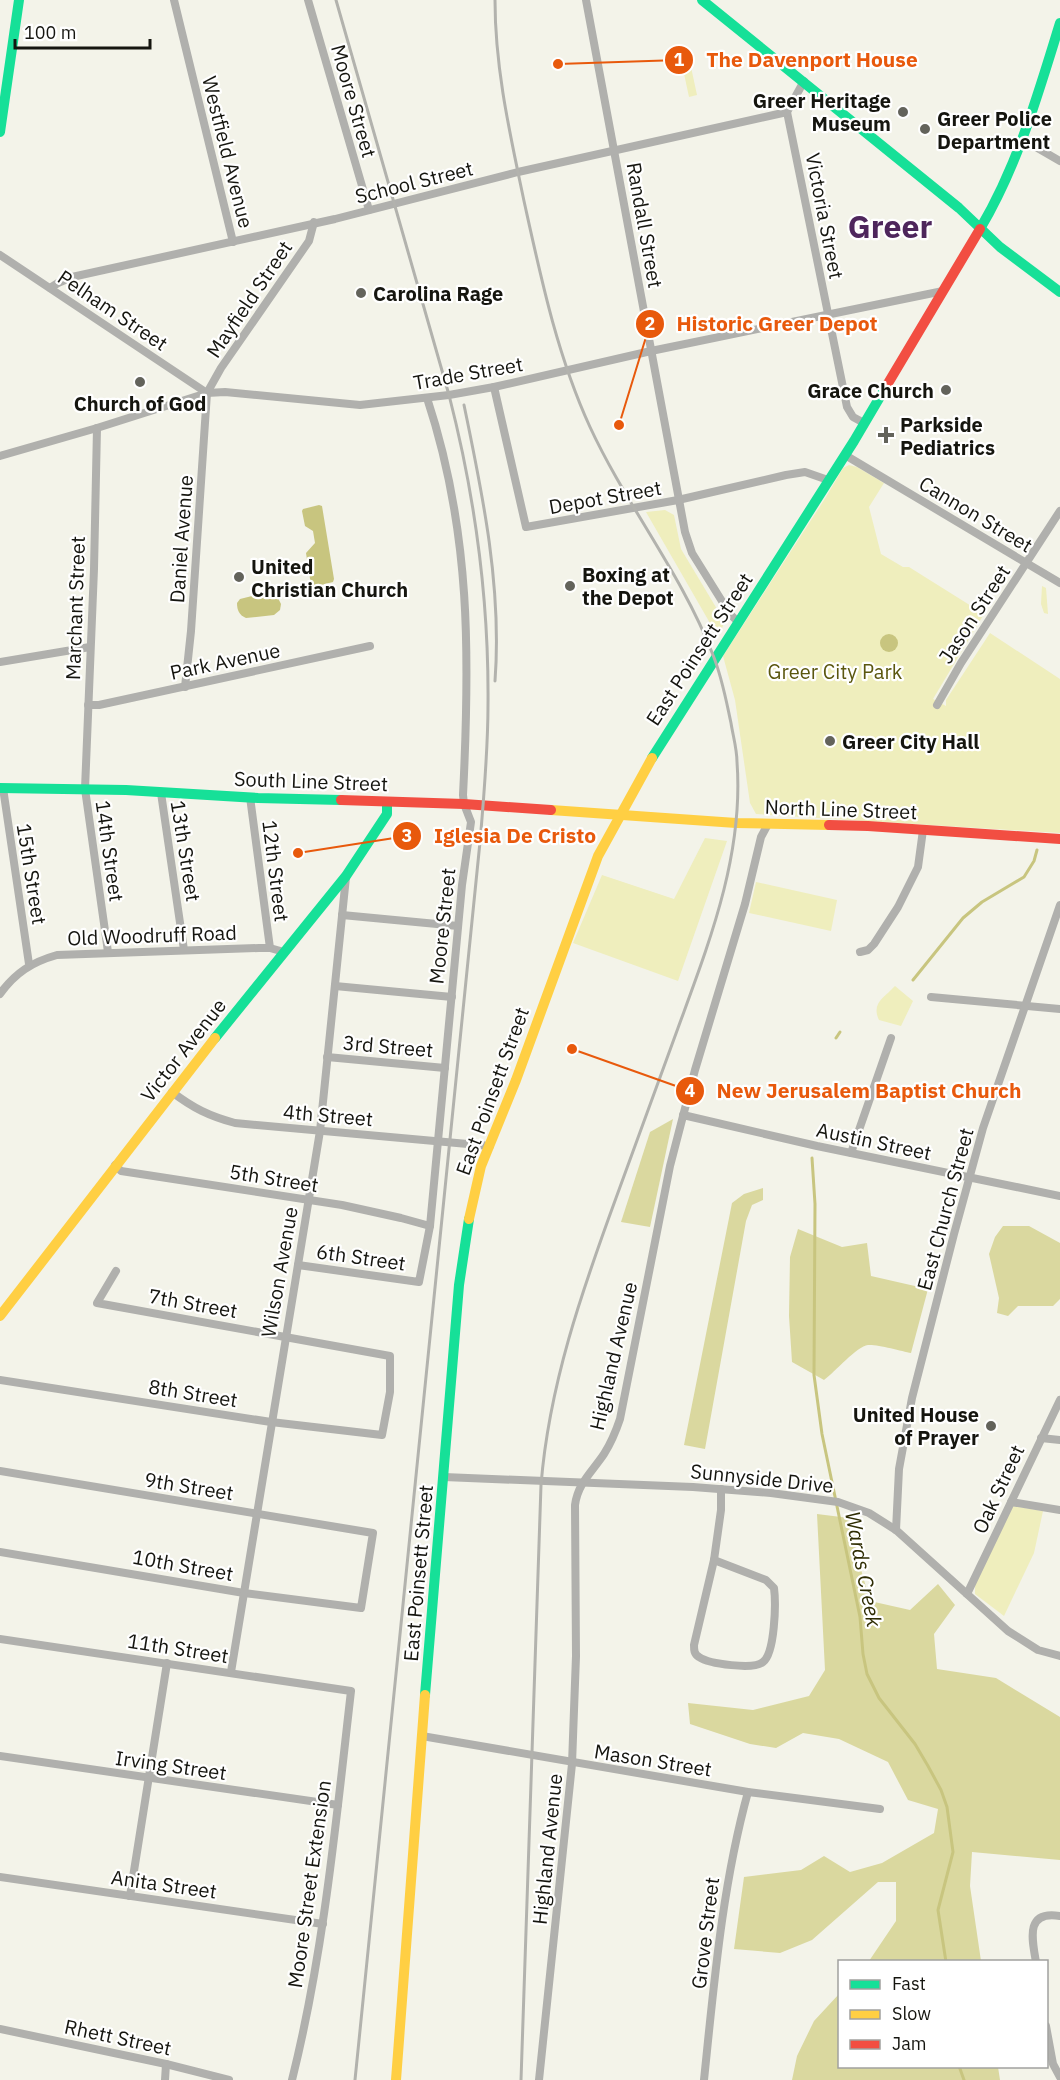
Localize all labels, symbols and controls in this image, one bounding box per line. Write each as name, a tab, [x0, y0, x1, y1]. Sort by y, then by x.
scale bar	[15, 12, 150, 50]
text: 100 m	[24, 21, 76, 44]
street label: Moore Street	[325, 41, 383, 161]
callout: The Davenport House	[664, 41, 930, 80]
text: The Davenport House	[706, 45, 918, 73]
text: 1	[674, 48, 685, 71]
street label: Westfield Avenue	[196, 73, 260, 231]
place label: Greer Heritage Museum	[753, 87, 891, 137]
marker: Greer Heritage Museum	[896, 105, 910, 119]
place label: Greer Police Department	[937, 105, 1052, 155]
marker: Greer Police Department	[918, 122, 932, 136]
street label: Victoria Street	[800, 151, 850, 281]
street label: School Street	[352, 154, 476, 210]
street label: Randall Street	[621, 160, 669, 290]
district label: Greer	[848, 205, 932, 247]
street label: Mayfield Street	[200, 235, 298, 363]
street label: Pelham Street	[53, 263, 173, 357]
place label: Carolina Rage	[373, 280, 503, 307]
marker: Carolina Rage	[354, 286, 368, 300]
callout: Historic Greer Depot	[635, 304, 890, 343]
text: Historic Greer Depot	[676, 309, 878, 337]
text: 2	[645, 312, 655, 335]
street label: Trade Street	[411, 350, 525, 396]
marker: Church of God	[133, 375, 147, 389]
place label: Grace Church	[807, 377, 934, 404]
marker: Grace Church	[939, 383, 953, 397]
place label: Church of God	[74, 390, 206, 417]
place label: Parkside Pediatrics	[900, 411, 995, 461]
marker: Parkside Pediatrics	[877, 426, 895, 444]
street label: Cannon Street	[914, 469, 1038, 559]
street label: Daniel Avenue	[163, 474, 199, 604]
street label: Depot Street	[547, 474, 663, 520]
street label: Marchant Street	[59, 535, 91, 681]
place label: United Christian Church	[251, 553, 408, 603]
street label: Jason Street	[932, 559, 1016, 669]
place label: Boxing at the Depot	[582, 561, 674, 611]
street label: East Poinsett Street	[639, 567, 759, 731]
marker: United Christian Church	[232, 570, 246, 584]
marker: Boxing at the Depot	[563, 579, 577, 593]
street label: Park Avenue	[167, 636, 283, 686]
park label: Greer City Park	[768, 658, 903, 685]
place label: Greer City Hall	[842, 728, 979, 755]
marker: Greer City Hall	[823, 734, 837, 748]
street label: South Line Street	[233, 765, 389, 797]
street label: North Line Street	[764, 793, 918, 825]
street label: 14th Street	[90, 799, 130, 903]
street label: 13th Street	[165, 799, 207, 903]
callout: Iglesia De Cristo	[392, 816, 608, 855]
street label: 12th Street	[256, 819, 296, 923]
text: Iglesia De Cristo	[434, 821, 596, 849]
street label: 15th Street	[11, 822, 53, 926]
text: 3	[402, 824, 412, 847]
street label: Moore Street	[422, 867, 462, 985]
street label: Old Woodruff Road	[67, 919, 237, 951]
street label: Victor Avenue	[134, 993, 232, 1107]
street label: East Poinsett Street	[449, 1003, 535, 1179]
street label: 3rd Street	[342, 1029, 434, 1063]
callout: New Jerusalem Baptist Church	[675, 1071, 1034, 1110]
text: New Jerusalem Baptist Church	[716, 1076, 1022, 1104]
text: 4	[685, 1079, 696, 1102]
street label: 4th Street	[282, 1098, 374, 1132]
street label: Austin Street	[814, 1116, 934, 1166]
street label: East Church Street	[910, 1125, 980, 1293]
street label: 5th Street	[227, 1158, 321, 1198]
street label: Wilson Avenue	[254, 1205, 304, 1339]
street label: 6th Street	[315, 1237, 407, 1277]
street label: Highland Avenue	[583, 1279, 643, 1433]
street label: 7th Street	[146, 1282, 240, 1324]
street label: 8th Street	[146, 1373, 240, 1413]
place label: United House of Prayer	[853, 1401, 979, 1451]
marker: United House of Prayer	[984, 1419, 998, 1433]
street label: Oak Street	[966, 1440, 1030, 1538]
street label: Sunnyside Drive	[689, 1457, 835, 1499]
street label: 9th Street	[142, 1466, 236, 1506]
street label: East Poinsett Street	[397, 1484, 439, 1662]
water label: Wards Creek	[839, 1509, 889, 1630]
street label: 10th Street	[130, 1543, 236, 1587]
street label: 11th Street	[126, 1627, 230, 1669]
street label: Mason Street	[592, 1737, 714, 1783]
street label: Irving Street	[114, 1744, 228, 1786]
street label: Highland Avenue	[526, 1772, 568, 1926]
street label: Moore Street Extension	[281, 1778, 337, 1990]
street label: Anita Street	[109, 1863, 219, 1905]
street label: Grove Street	[685, 1876, 725, 1990]
legend	[838, 1960, 1048, 2068]
text: Fast	[892, 1972, 926, 1995]
text: Slow	[892, 2002, 931, 2025]
street label: Rhett Street	[62, 2013, 174, 2061]
text: Jam	[892, 2032, 927, 2055]

